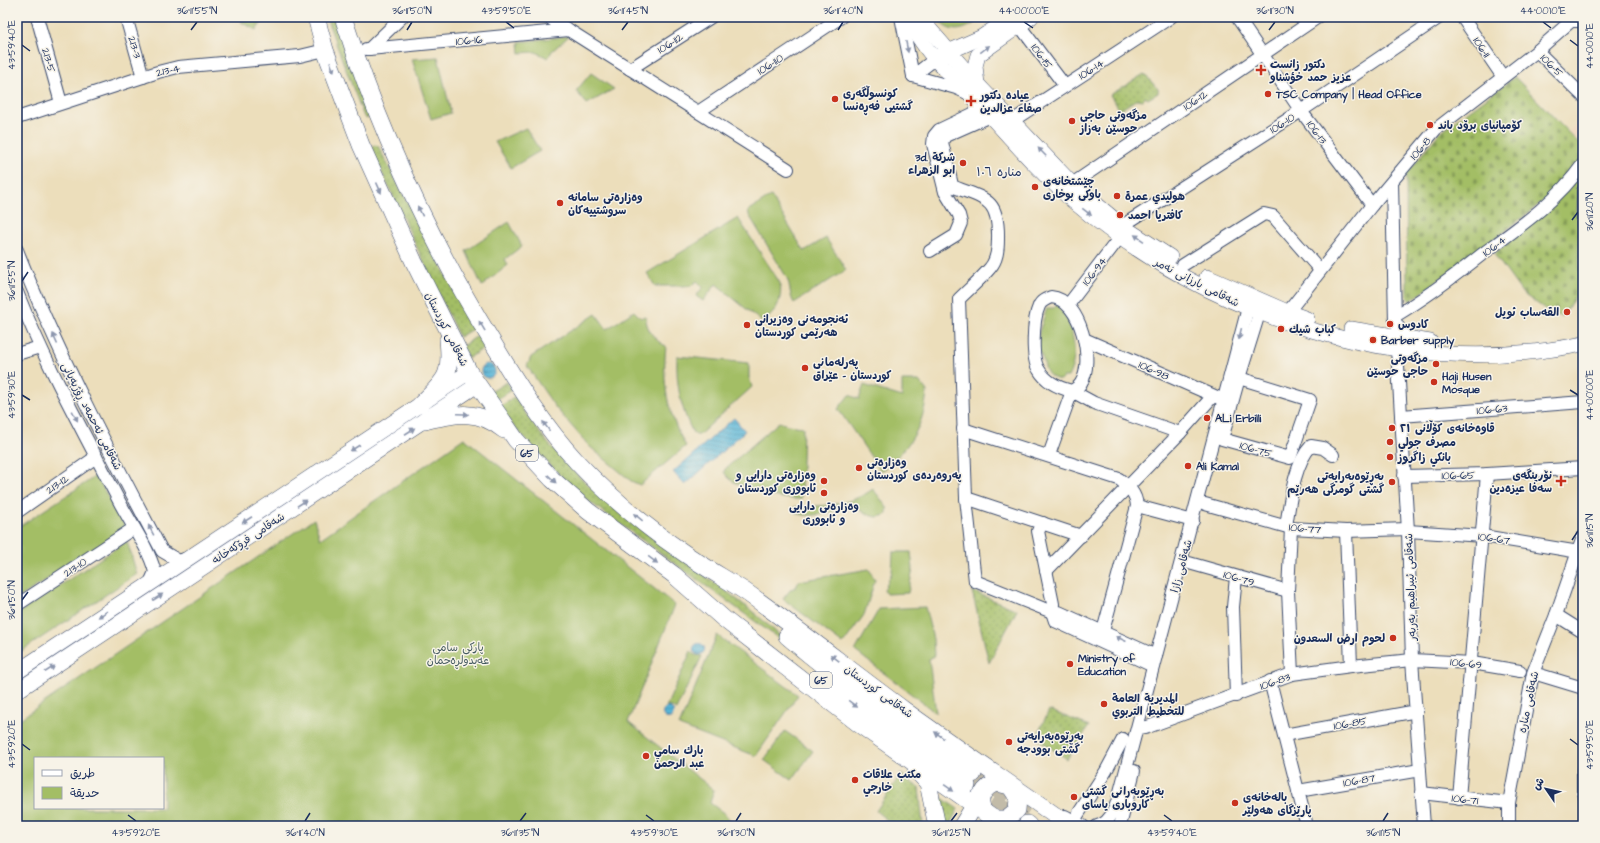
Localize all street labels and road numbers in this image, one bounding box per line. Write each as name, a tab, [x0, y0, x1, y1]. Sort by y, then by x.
street label: 106-112	[655, 29, 687, 57]
street label: 106-16	[455, 32, 483, 49]
street label: 213-3	[124, 34, 145, 60]
street label: 106-11	[1469, 34, 1494, 61]
street label: 106-15	[1027, 41, 1056, 72]
street label: 213-5	[38, 46, 59, 74]
street label: 106-110	[754, 50, 786, 78]
street label: 106-5	[1537, 51, 1566, 80]
street label: 106-14	[1076, 55, 1107, 83]
street label: 213-4	[155, 61, 182, 80]
street label: 106-12	[1180, 86, 1211, 114]
street label: 106-10	[1267, 110, 1298, 137]
street label: 106-13	[1303, 118, 1331, 147]
street label: 106-8	[1406, 134, 1434, 163]
street label: 106-4	[1479, 232, 1510, 260]
street label: 106-94	[1079, 254, 1111, 289]
street label: شەقامی بارزانی نەمر	[1151, 254, 1242, 310]
street label: شەقامی کوردستان	[421, 290, 472, 369]
street label: 106-98	[1136, 357, 1171, 384]
street label: شەقامی ئەحمەد ڕۆژبەیانی	[57, 360, 125, 473]
street label: 106-63	[1476, 401, 1509, 418]
street label: 106-75	[1238, 438, 1274, 461]
road number: 65	[516, 445, 538, 461]
street label: 106-65	[1441, 468, 1475, 483]
street label: 213-12	[43, 471, 72, 498]
street label: شەقامی فڕۆکەخانە	[209, 509, 288, 568]
street label: 106-77	[1288, 520, 1322, 537]
street label: 106-67	[1477, 529, 1511, 548]
street label: شەقامی ئیبراهیم بەربەر	[1401, 533, 1421, 642]
street label: شەقامی زازا	[1167, 538, 1196, 594]
street label: 213-10	[61, 554, 90, 581]
street label: 106-79	[1222, 567, 1256, 590]
street label: 106-69	[1449, 654, 1483, 673]
street label: شەقامی کوردستان	[841, 661, 916, 721]
street label: 106-83	[1258, 669, 1293, 694]
street label: شەقامی منارە	[1515, 670, 1542, 734]
road number: 65	[810, 672, 832, 688]
street label: 106-85	[1332, 713, 1368, 734]
street label: 106-87	[1342, 770, 1377, 791]
street label: 106-71	[1451, 791, 1480, 808]

